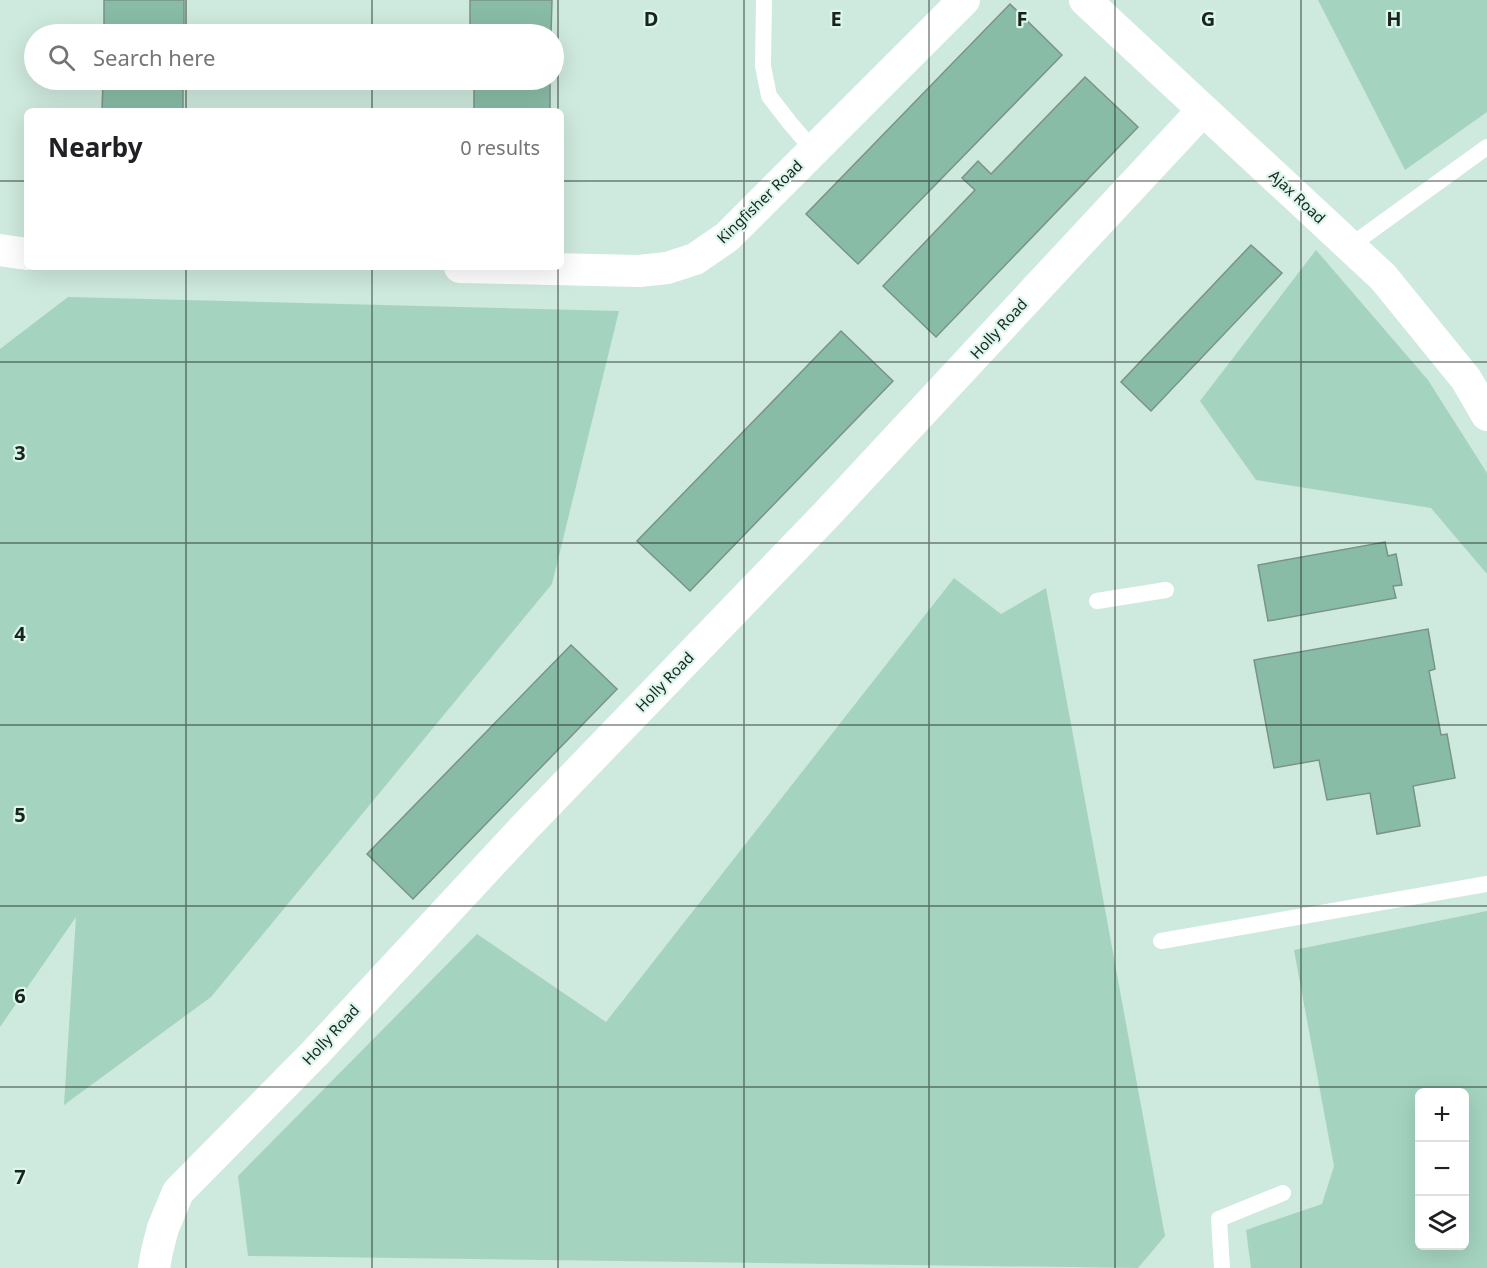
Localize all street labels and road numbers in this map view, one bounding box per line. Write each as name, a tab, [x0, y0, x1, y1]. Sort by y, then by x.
street label: Kingfisher Road	[712, 155, 806, 247]
street label: Ajax Road	[1265, 165, 1330, 227]
street label: Holly Road	[965, 294, 1031, 363]
street label: Holly Road	[631, 647, 698, 715]
street label: Holly Road	[297, 1000, 363, 1069]

